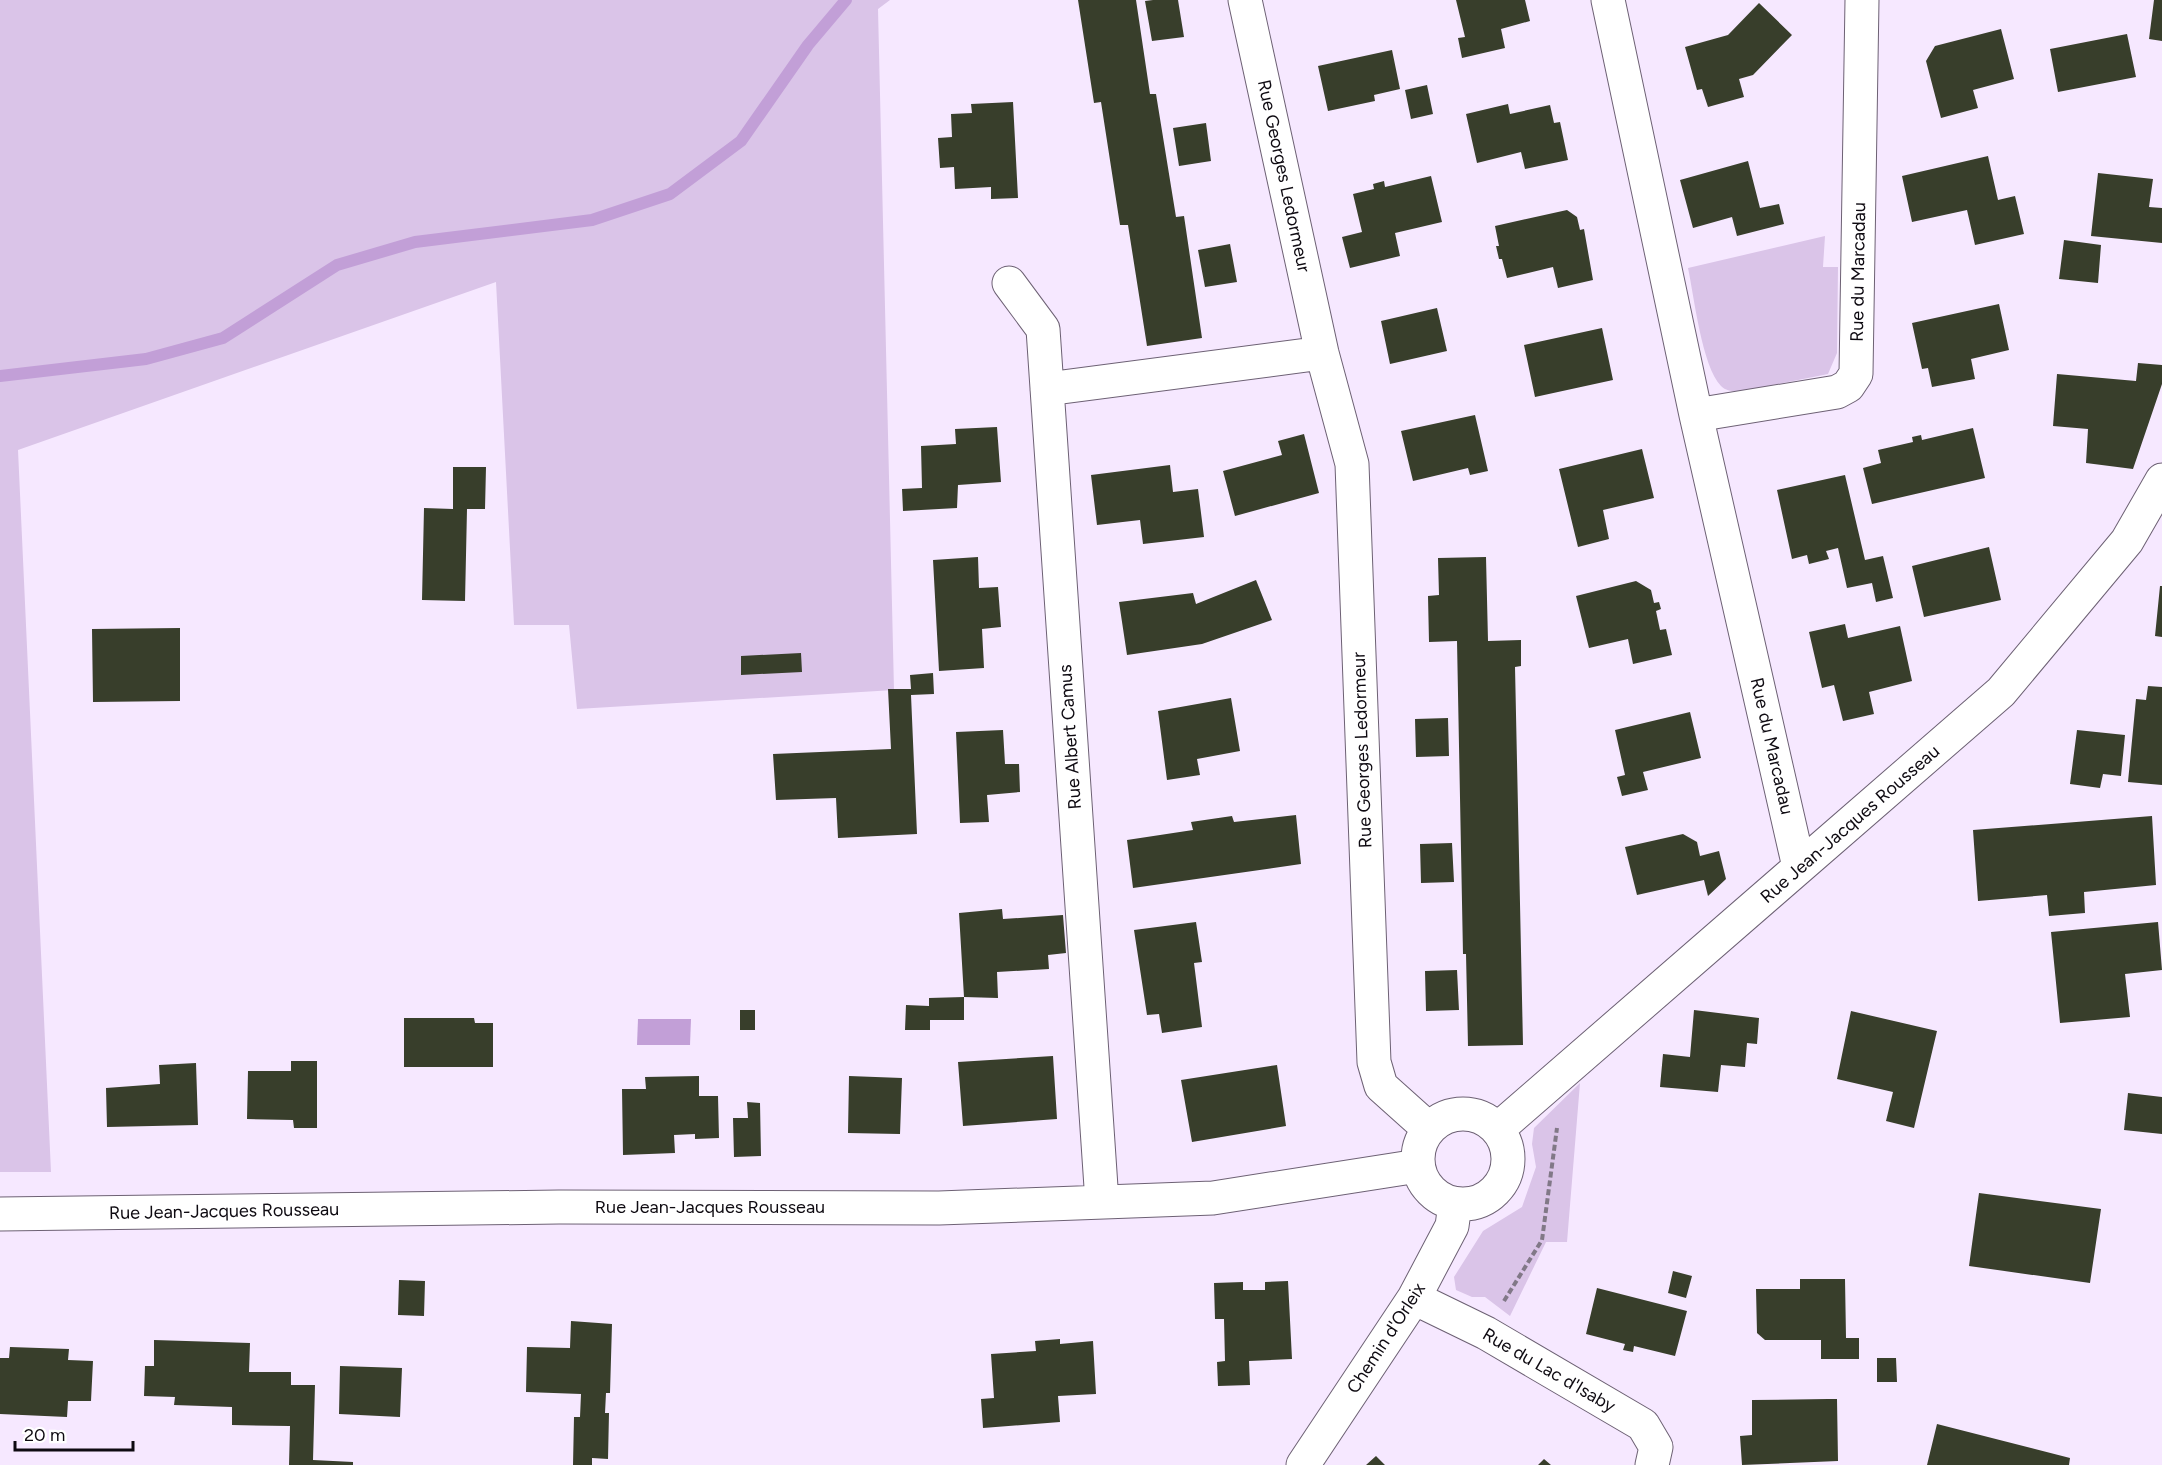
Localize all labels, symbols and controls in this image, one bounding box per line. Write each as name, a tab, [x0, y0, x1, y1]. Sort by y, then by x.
street label: Rue Georges Ledormeur	[1253, 78, 1315, 274]
street label: Rue du Marcadau	[1846, 202, 1870, 342]
street label: Rue Georges Ledormeur	[1348, 651, 1376, 849]
street label: Rue Albert Camus	[1054, 664, 1086, 810]
street label: Rue du Marcadau	[1746, 675, 1798, 817]
street label: Rue Jean-Jacques Rousseau	[1756, 740, 1944, 908]
street label: Rue Jean-Jacques Rousseau	[595, 1196, 825, 1218]
street label: Rue Jean-Jacques Rousseau	[109, 1198, 339, 1224]
street label: Chemin d'Orleix	[1342, 1278, 1430, 1397]
street label: Rue du Lac d'Isaby	[1479, 1323, 1620, 1417]
scale bar	[15, 1414, 134, 1452]
text: 20 m	[24, 1424, 65, 1446]

